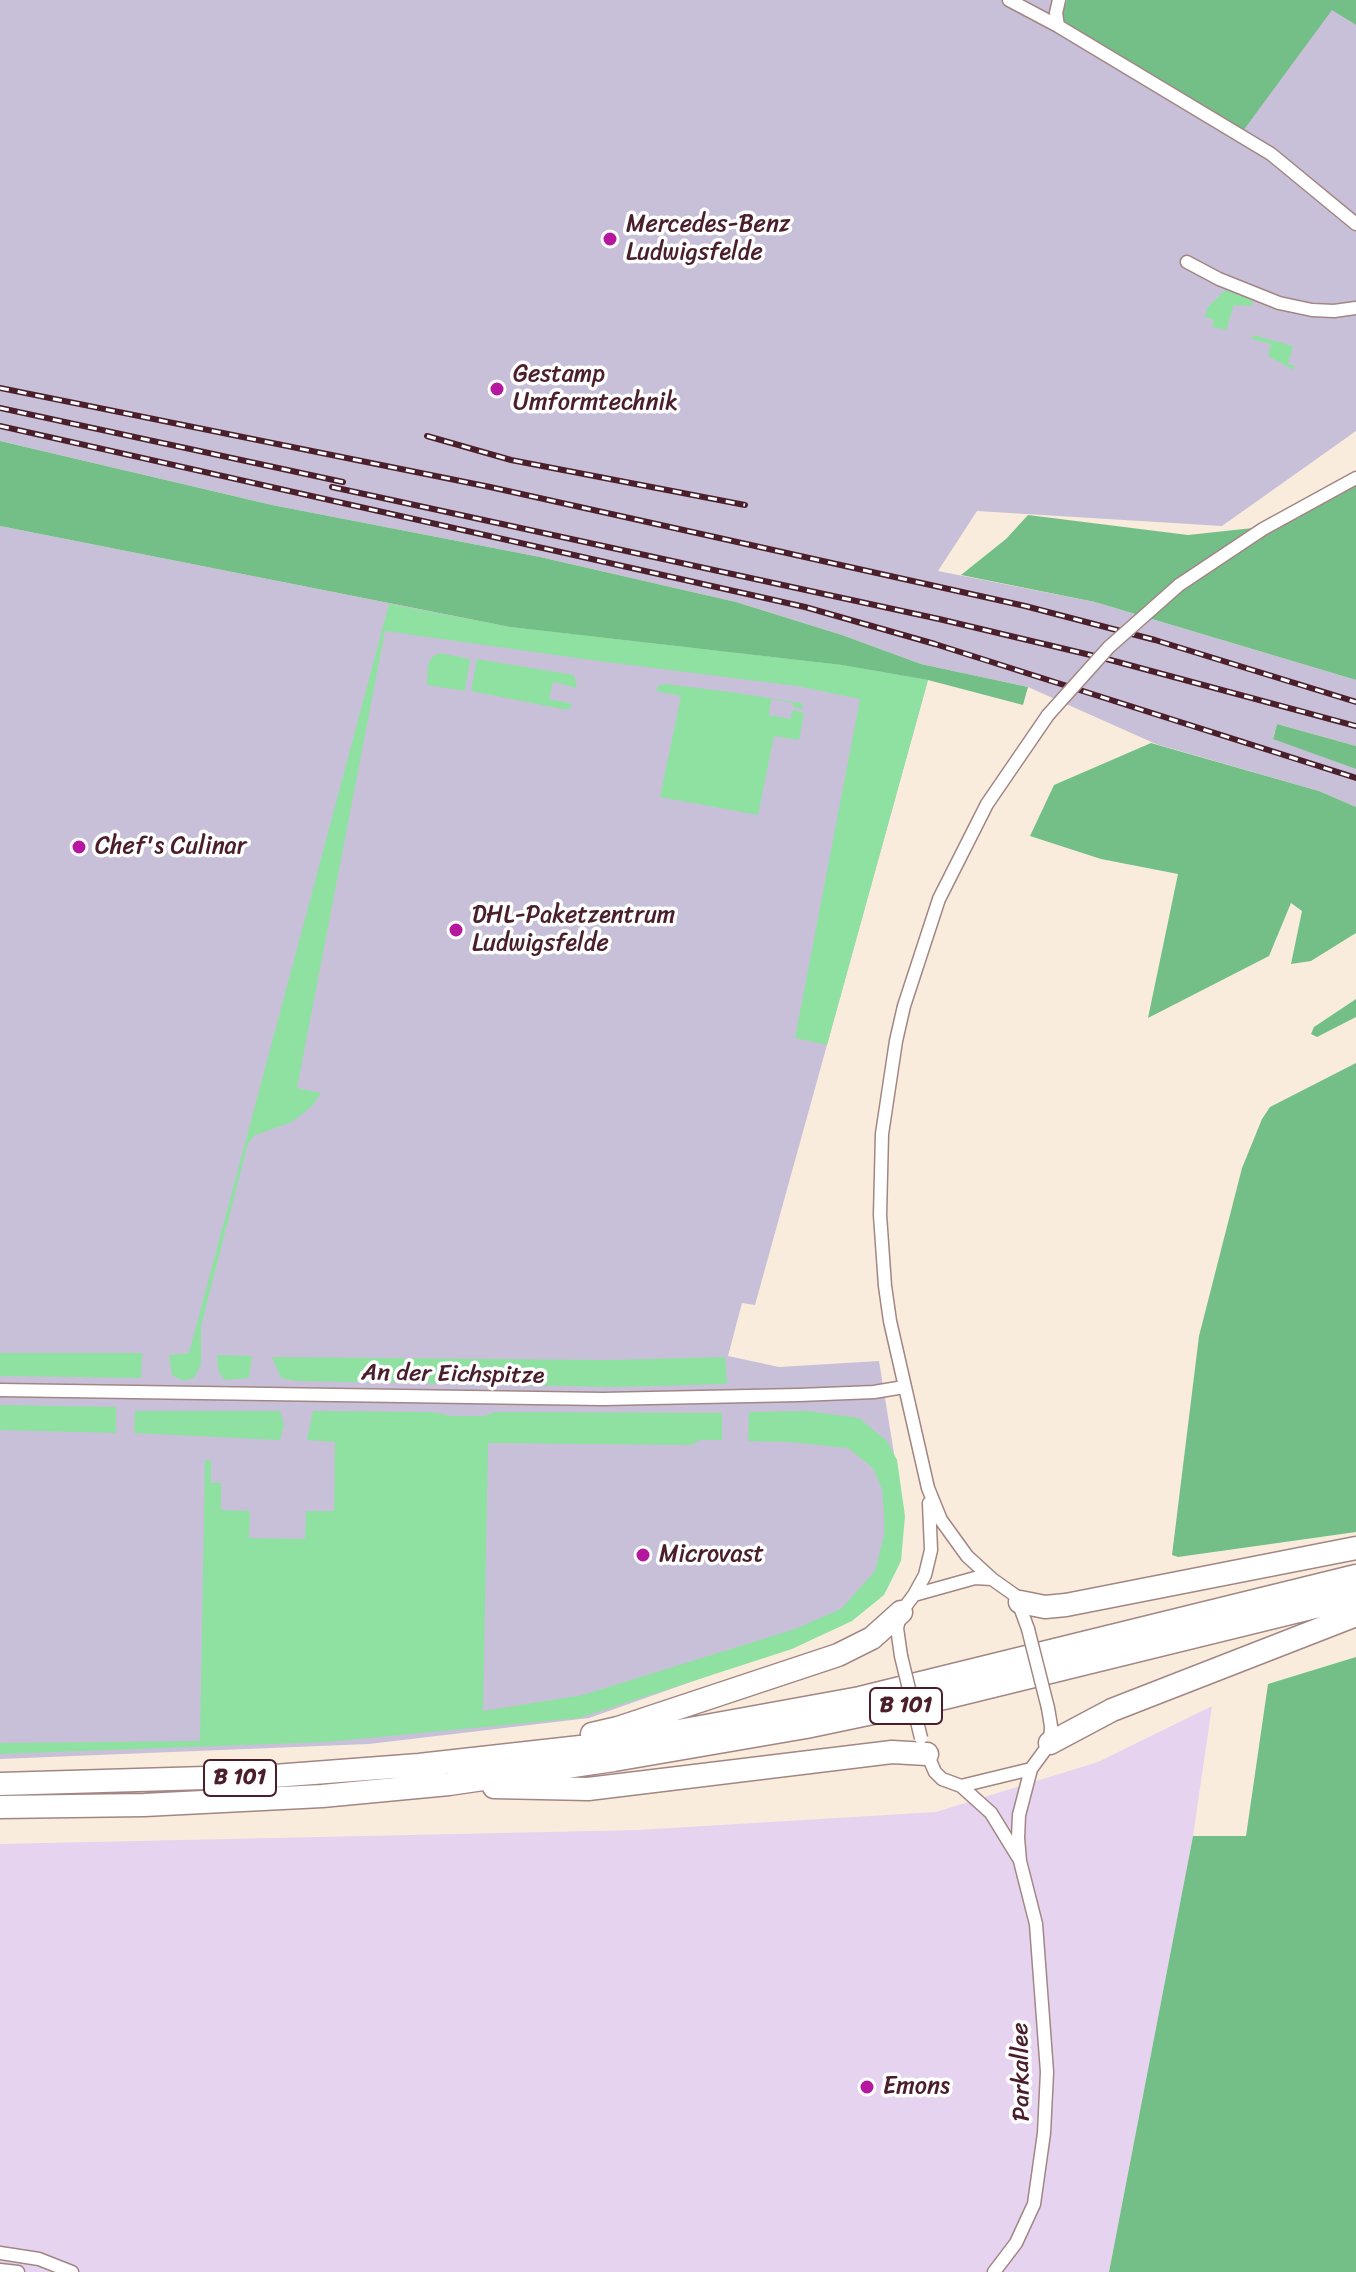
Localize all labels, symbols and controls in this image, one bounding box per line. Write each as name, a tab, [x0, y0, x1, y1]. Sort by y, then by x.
place label: Mercedes-Benz Ludwigsfelde	[626, 211, 790, 267]
marker: Mercedes-Benz Ludwigsfelde	[601, 230, 619, 248]
place label: Gestamp Umformtechnik	[513, 361, 678, 417]
marker: Gestamp Umformtechnik	[488, 380, 506, 398]
place label: Chef's Culinar	[95, 833, 247, 861]
marker: Chef's Culinar	[70, 838, 88, 856]
place label: DHL-Paketzentrum Ludwigsfelde	[472, 902, 675, 958]
marker: DHL-Paketzentrum Ludwigsfelde	[447, 921, 465, 939]
street label: An der Eichspitze	[361, 1359, 545, 1391]
place label: Microvast	[659, 1541, 764, 1569]
marker: Microvast	[634, 1546, 652, 1564]
road number: B 101	[870, 1688, 942, 1724]
road number: B 101	[204, 1760, 276, 1796]
street label: Parkallee	[1007, 2022, 1037, 2122]
place label: Emons	[883, 2073, 950, 2101]
marker: Emons	[858, 2078, 876, 2096]

